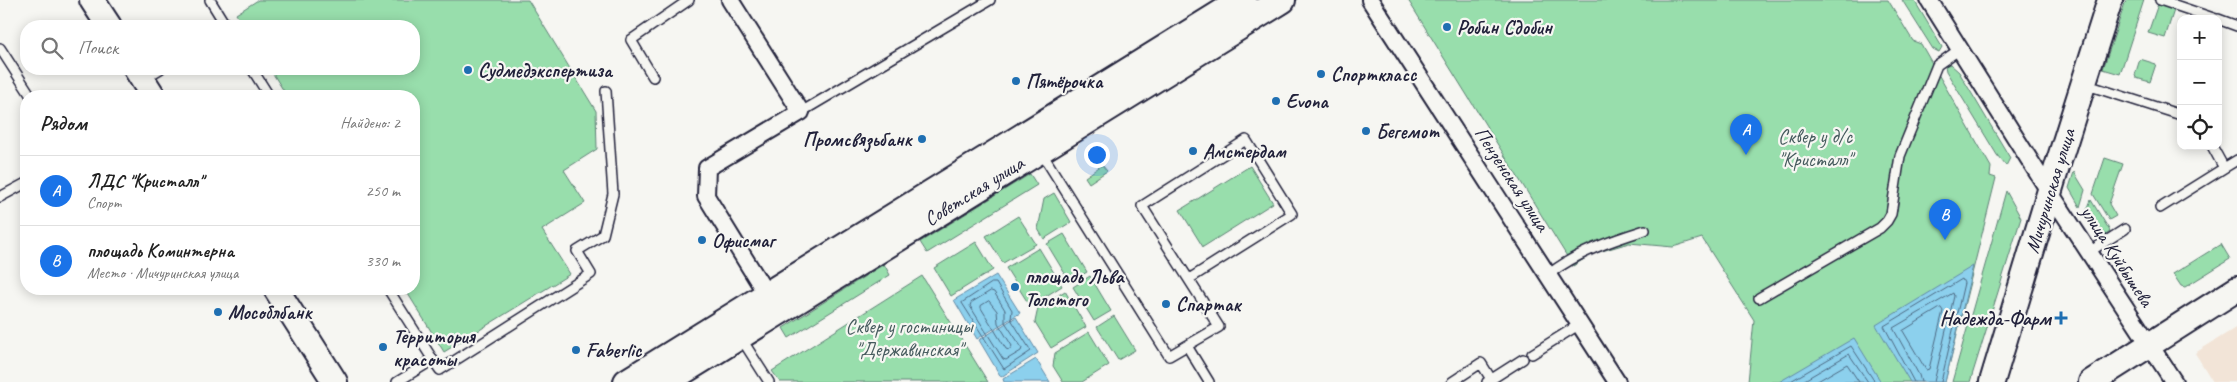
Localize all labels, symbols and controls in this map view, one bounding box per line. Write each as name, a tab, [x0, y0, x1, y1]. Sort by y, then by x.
place label: Робин Сдобин	[1457, 15, 1553, 40]
map controls	[2177, 15, 2222, 150]
button: +	[2177, 15, 2222, 60]
search box	[20, 20, 420, 75]
marker: Робин Сдобин	[1441, 21, 1453, 33]
icon: search	[38, 34, 66, 62]
text: Поиск	[78, 36, 118, 60]
place label: Судмедэкспертиза	[478, 58, 614, 83]
button: −	[2177, 60, 2222, 105]
place label: Спорткласс	[1331, 62, 1418, 87]
marker: Судмедэкспертиза	[462, 64, 474, 76]
marker: Спорткласс	[1315, 68, 1327, 80]
place label: Пятёрочка	[1026, 69, 1104, 94]
marker: Пятёрочка	[1010, 75, 1022, 87]
place label: Evona	[1286, 89, 1330, 114]
marker: Evona	[1270, 95, 1282, 107]
button: locate	[2177, 105, 2222, 150]
text: Рядом	[40, 110, 87, 136]
text: Найдено: 2	[340, 113, 400, 133]
pin: A	[1730, 114, 1762, 155]
place label: Бегемот	[1376, 119, 1440, 144]
street label: Пензенская улица	[1469, 122, 1556, 237]
park label: Сквер у д/с "Кристалл"	[1778, 124, 1856, 172]
street label: Мичуринская улица	[2019, 124, 2081, 256]
marker: Бегемот	[1360, 125, 1372, 137]
place label: Промсвязьбанк	[803, 127, 914, 153]
marker: Промсвязьбанк	[916, 133, 928, 145]
place label: Амстердам	[1203, 139, 1287, 164]
your location	[1084, 142, 1110, 168]
marker: Амстердам	[1187, 145, 1199, 157]
street label: Советская улица	[920, 150, 1030, 231]
text: ЛДС "Кристалл"	[87, 169, 203, 193]
text: A	[52, 181, 60, 201]
text: 250 m	[366, 181, 400, 201]
text: Спорт	[87, 193, 122, 213]
pin: B	[1929, 199, 1961, 240]
street label: улица Куйбышева	[2074, 200, 2160, 313]
place label: Офисмаг	[712, 228, 777, 253]
marker: Офисмаг	[696, 234, 708, 246]
text: площадь Коминтерна	[87, 239, 234, 263]
text: B	[52, 251, 60, 271]
text: 330 m	[366, 251, 400, 271]
text: Место · Мичуринская улица	[87, 263, 238, 283]
place label: площадь Льва Толстого	[1025, 264, 1126, 312]
marker: площадь Льва Толстого	[1009, 281, 1021, 293]
place label: Спартак	[1176, 292, 1243, 317]
marker: Спартак	[1160, 298, 1172, 310]
place label: Мособлбанк	[228, 300, 313, 325]
marker: Мособлбанк	[212, 306, 224, 318]
place label: Надежда-Фарм	[1940, 306, 2052, 331]
marker: Надежда-Фарм	[2055, 312, 2067, 324]
park label: Сквер у гостиницы "Державинская"	[846, 314, 974, 362]
place label: Территория красоты	[393, 324, 477, 372]
place label: Faberlic	[586, 338, 643, 363]
marker: Территория красоты	[377, 341, 389, 353]
marker: Faberlic	[570, 344, 582, 356]

